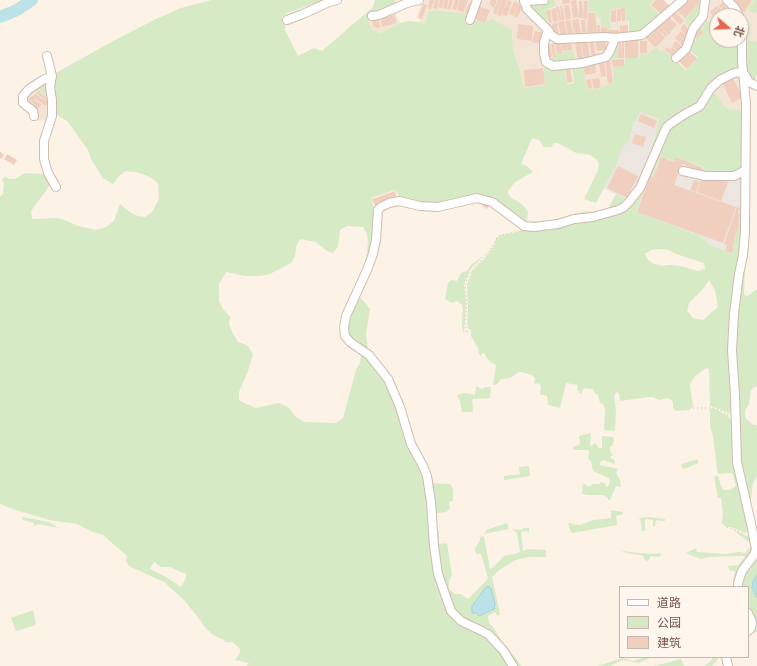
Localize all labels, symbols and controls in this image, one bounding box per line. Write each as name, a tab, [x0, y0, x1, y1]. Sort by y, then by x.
north arrow	[709, 8, 749, 48]
text: 北	[730, 24, 749, 39]
legend	[619, 586, 749, 658]
text: 道路	[657, 593, 681, 612]
text: 公园	[657, 613, 681, 632]
text: 建筑	[657, 633, 681, 652]

